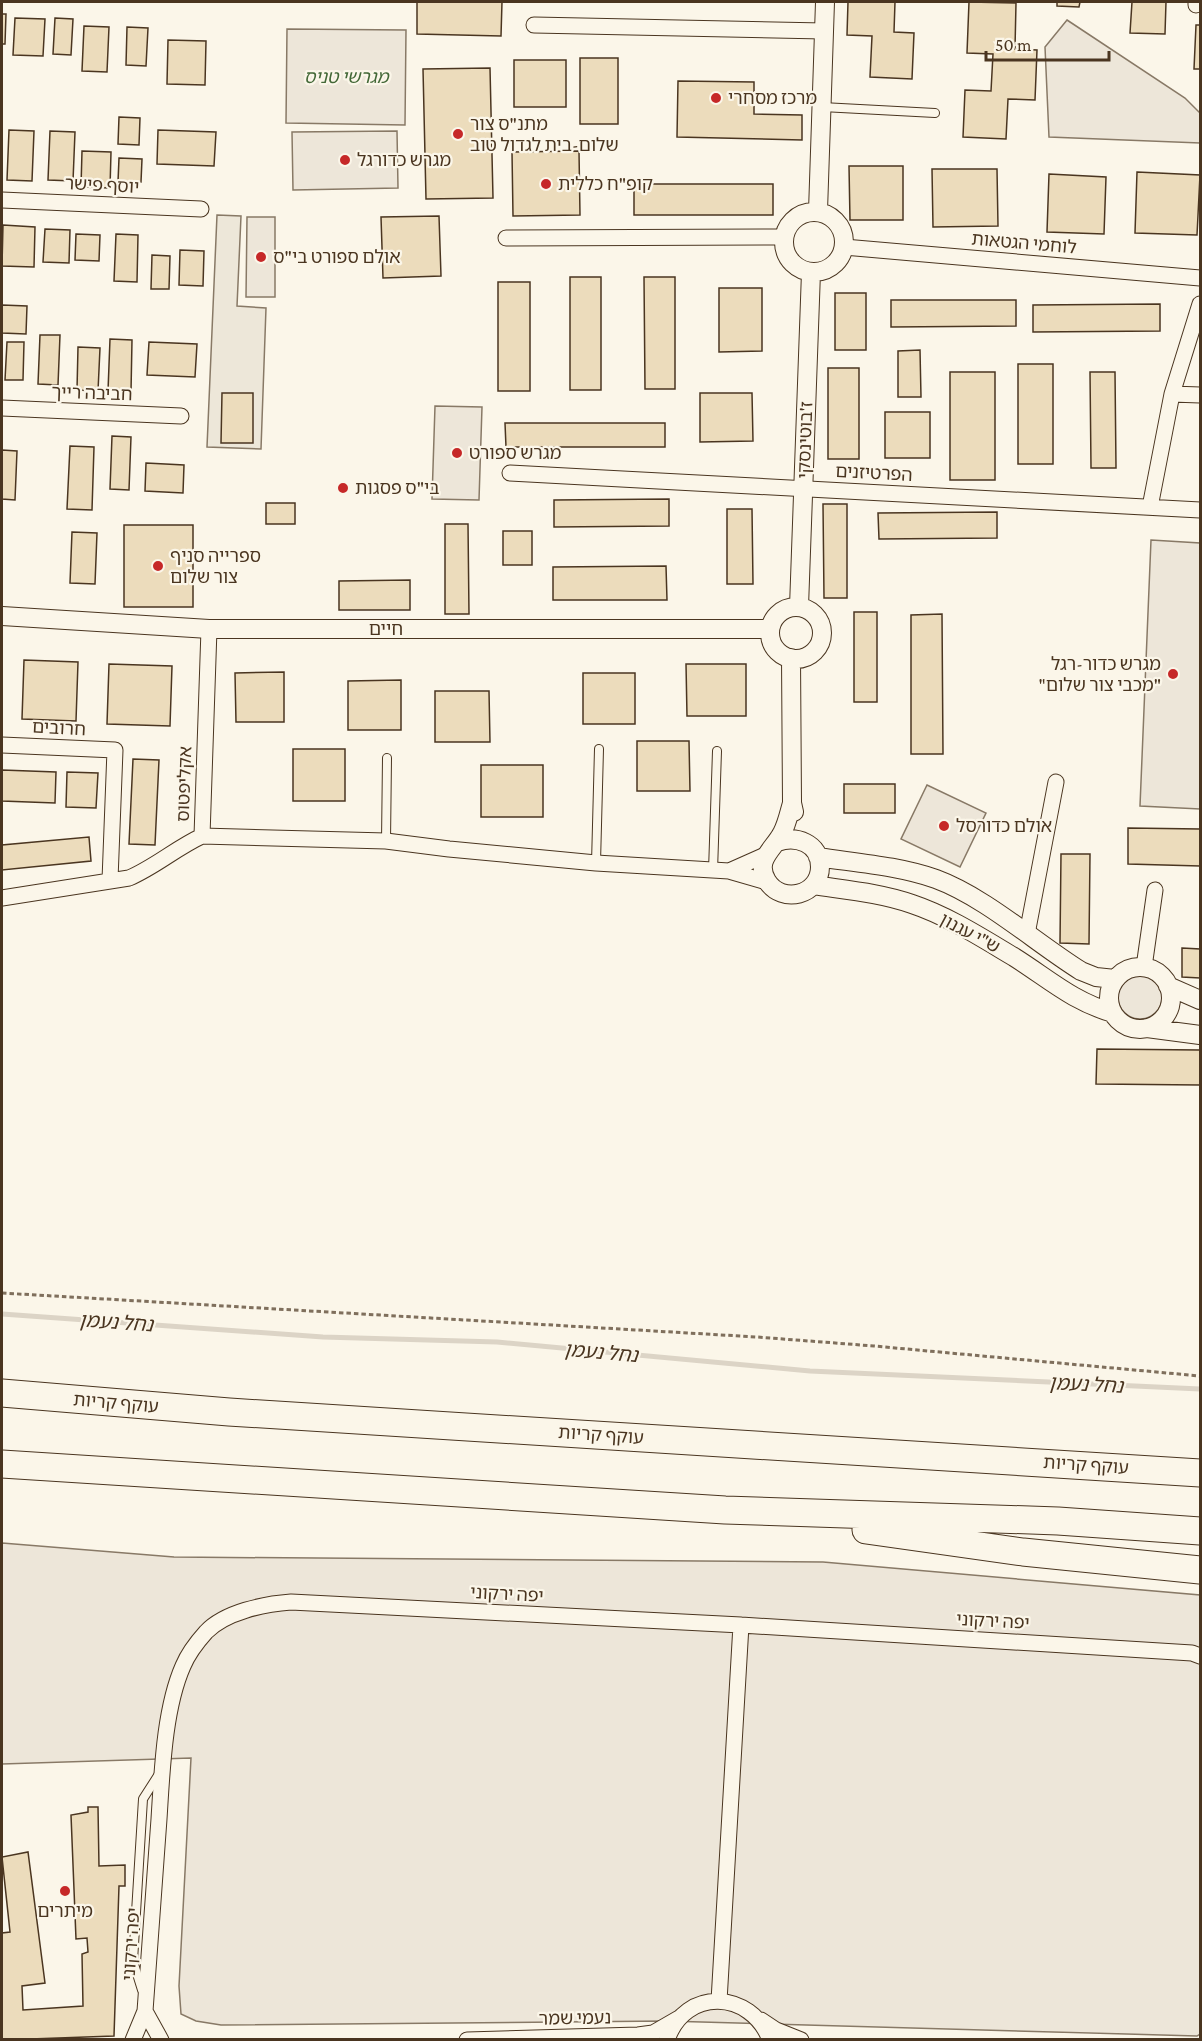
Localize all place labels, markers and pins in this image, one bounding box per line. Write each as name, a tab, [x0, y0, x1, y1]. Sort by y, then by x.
place label: מרכז מסחרי	[728, 88, 817, 108]
marker: מרכז מסחרי	[709, 91, 723, 105]
place label: מתנ"ס צור שלום-בית לגדול טוב	[470, 114, 619, 155]
marker: מתנ"ס צור שלום-בית לגדול טוב	[451, 127, 465, 141]
place label: מגרש כדורגל	[357, 150, 451, 170]
marker: מגרש כדורגל	[338, 153, 352, 167]
place label: קופ"ח כללית	[558, 174, 653, 194]
marker: קופ"ח כללית	[539, 177, 553, 191]
place label: אולם ספורט בי"ס	[273, 247, 401, 267]
marker: אולם ספורט בי"ס	[254, 250, 268, 264]
place label: מגרש ספורט	[469, 443, 562, 463]
marker: מגרש ספורט	[450, 446, 464, 460]
place label: בי"ס פסגות	[355, 478, 440, 498]
marker: בי"ס פסגות	[336, 481, 350, 495]
place label: ספרייה סניף צור שלום	[170, 546, 261, 587]
marker: ספרייה סניף צור שלום	[151, 559, 165, 573]
place label: מגרש כדור-רגל "מכבי צור שלום"	[1038, 654, 1161, 695]
marker: מגרש כדור-רגל "מכבי צור שלום"	[1166, 667, 1180, 681]
place label: אולם כדורסל	[956, 816, 1052, 836]
marker: אולם כדורסל	[937, 819, 951, 833]
marker: מיתרים	[58, 1884, 72, 1898]
place label: מיתרים	[37, 1901, 93, 1921]

